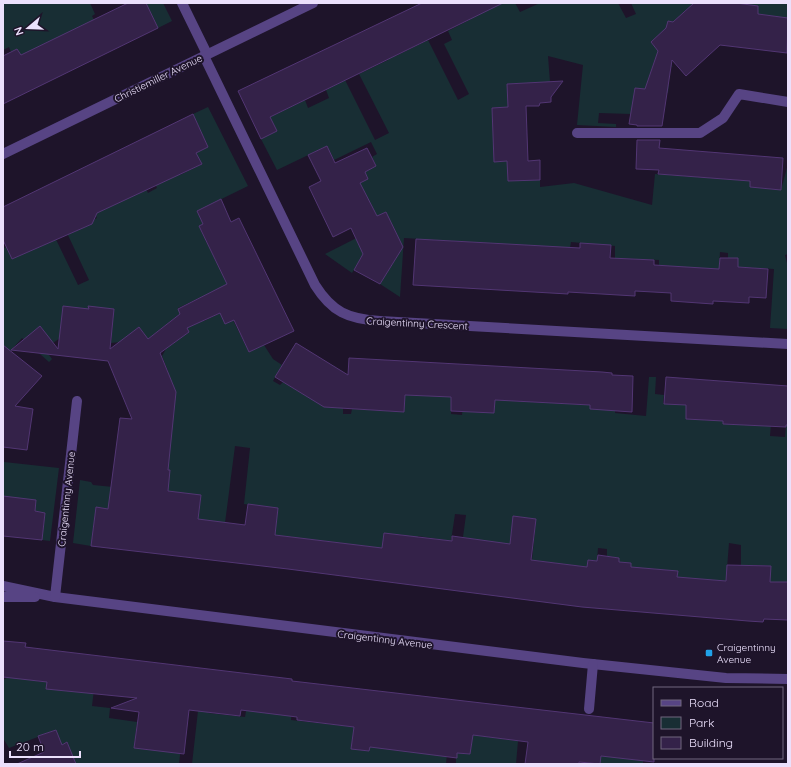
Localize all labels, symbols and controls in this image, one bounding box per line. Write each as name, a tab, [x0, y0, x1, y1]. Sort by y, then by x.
north arrow	[8, 8, 48, 48]
text: N	[11, 25, 26, 37]
street label: Christiemiller Avenue	[112, 51, 205, 105]
street label: Craigentinny Crescent	[366, 314, 469, 333]
street label: Craigentinny Avenue	[55, 451, 78, 547]
street label: Craigentinny Avenue	[337, 627, 434, 652]
place label: Craigentinny Avenue	[717, 641, 776, 666]
marker: Craigentinny Avenue	[704, 648, 714, 658]
legend	[653, 687, 783, 759]
text: Road	[689, 695, 719, 710]
text: Park	[689, 715, 714, 730]
scale bar	[10, 733, 80, 759]
text: Building	[689, 735, 733, 750]
text: 20 m	[16, 739, 44, 754]

